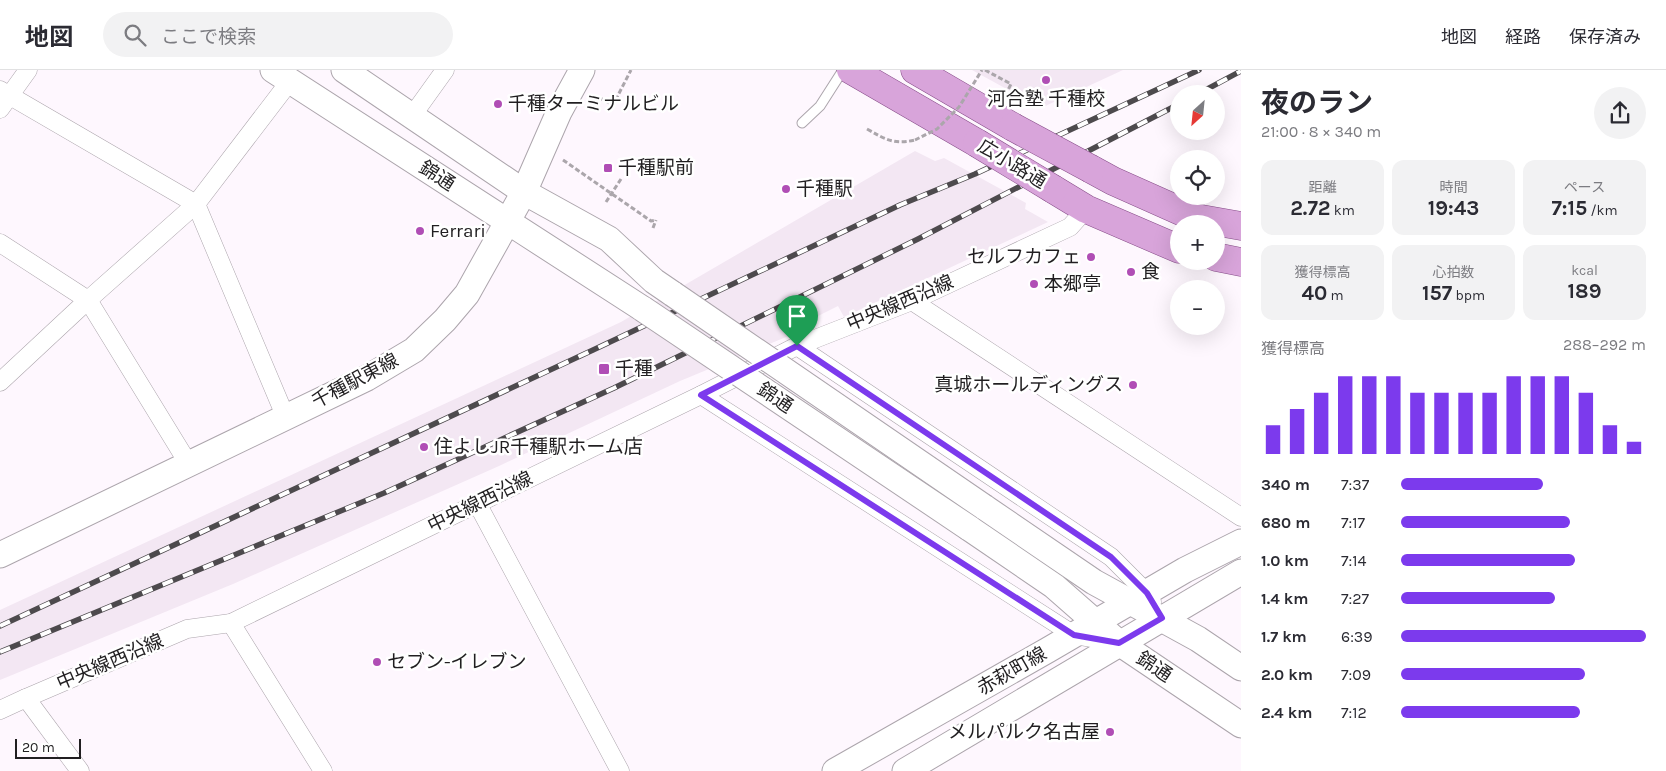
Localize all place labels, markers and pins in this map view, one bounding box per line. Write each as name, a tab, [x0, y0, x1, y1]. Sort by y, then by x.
marker: 河合塾 千種校	[1040, 74, 1052, 86]
place label: 河合塾 千種校	[987, 88, 1105, 110]
place label: 千種ターミナルビル	[508, 93, 679, 115]
marker: 千種ターミナルビル	[492, 98, 504, 110]
place label: 千種駅前	[618, 157, 694, 179]
marker: 千種駅前	[602, 162, 614, 174]
place label: 千種駅	[796, 178, 853, 200]
marker: 千種駅	[780, 183, 792, 195]
place label: Ferrari	[430, 220, 486, 242]
marker: Ferrari	[414, 225, 426, 237]
place label: セルフカフェ	[967, 246, 1081, 268]
marker: セルフカフェ	[1085, 251, 1097, 263]
place label: 食	[1141, 261, 1160, 283]
marker: 食	[1125, 266, 1137, 278]
place label: 本郷亭	[1044, 273, 1101, 295]
marker: 本郷亭	[1028, 278, 1040, 290]
pin	[776, 295, 818, 346]
place label: 千種	[615, 358, 653, 380]
marker: 千種	[597, 362, 611, 376]
place label: 真城ホールディングス	[934, 374, 1123, 396]
marker: 真城ホールディングス	[1127, 379, 1139, 391]
place label: 住よしJR千種駅ホーム店	[434, 436, 643, 458]
marker: 住よしJR千種駅ホーム店	[418, 441, 430, 453]
place label: セブン-イレブン	[387, 651, 527, 673]
marker: セブン-イレブン	[371, 656, 383, 668]
place label: メルパルク名古屋	[948, 721, 1100, 743]
marker: メルパルク名古屋	[1104, 726, 1116, 738]

